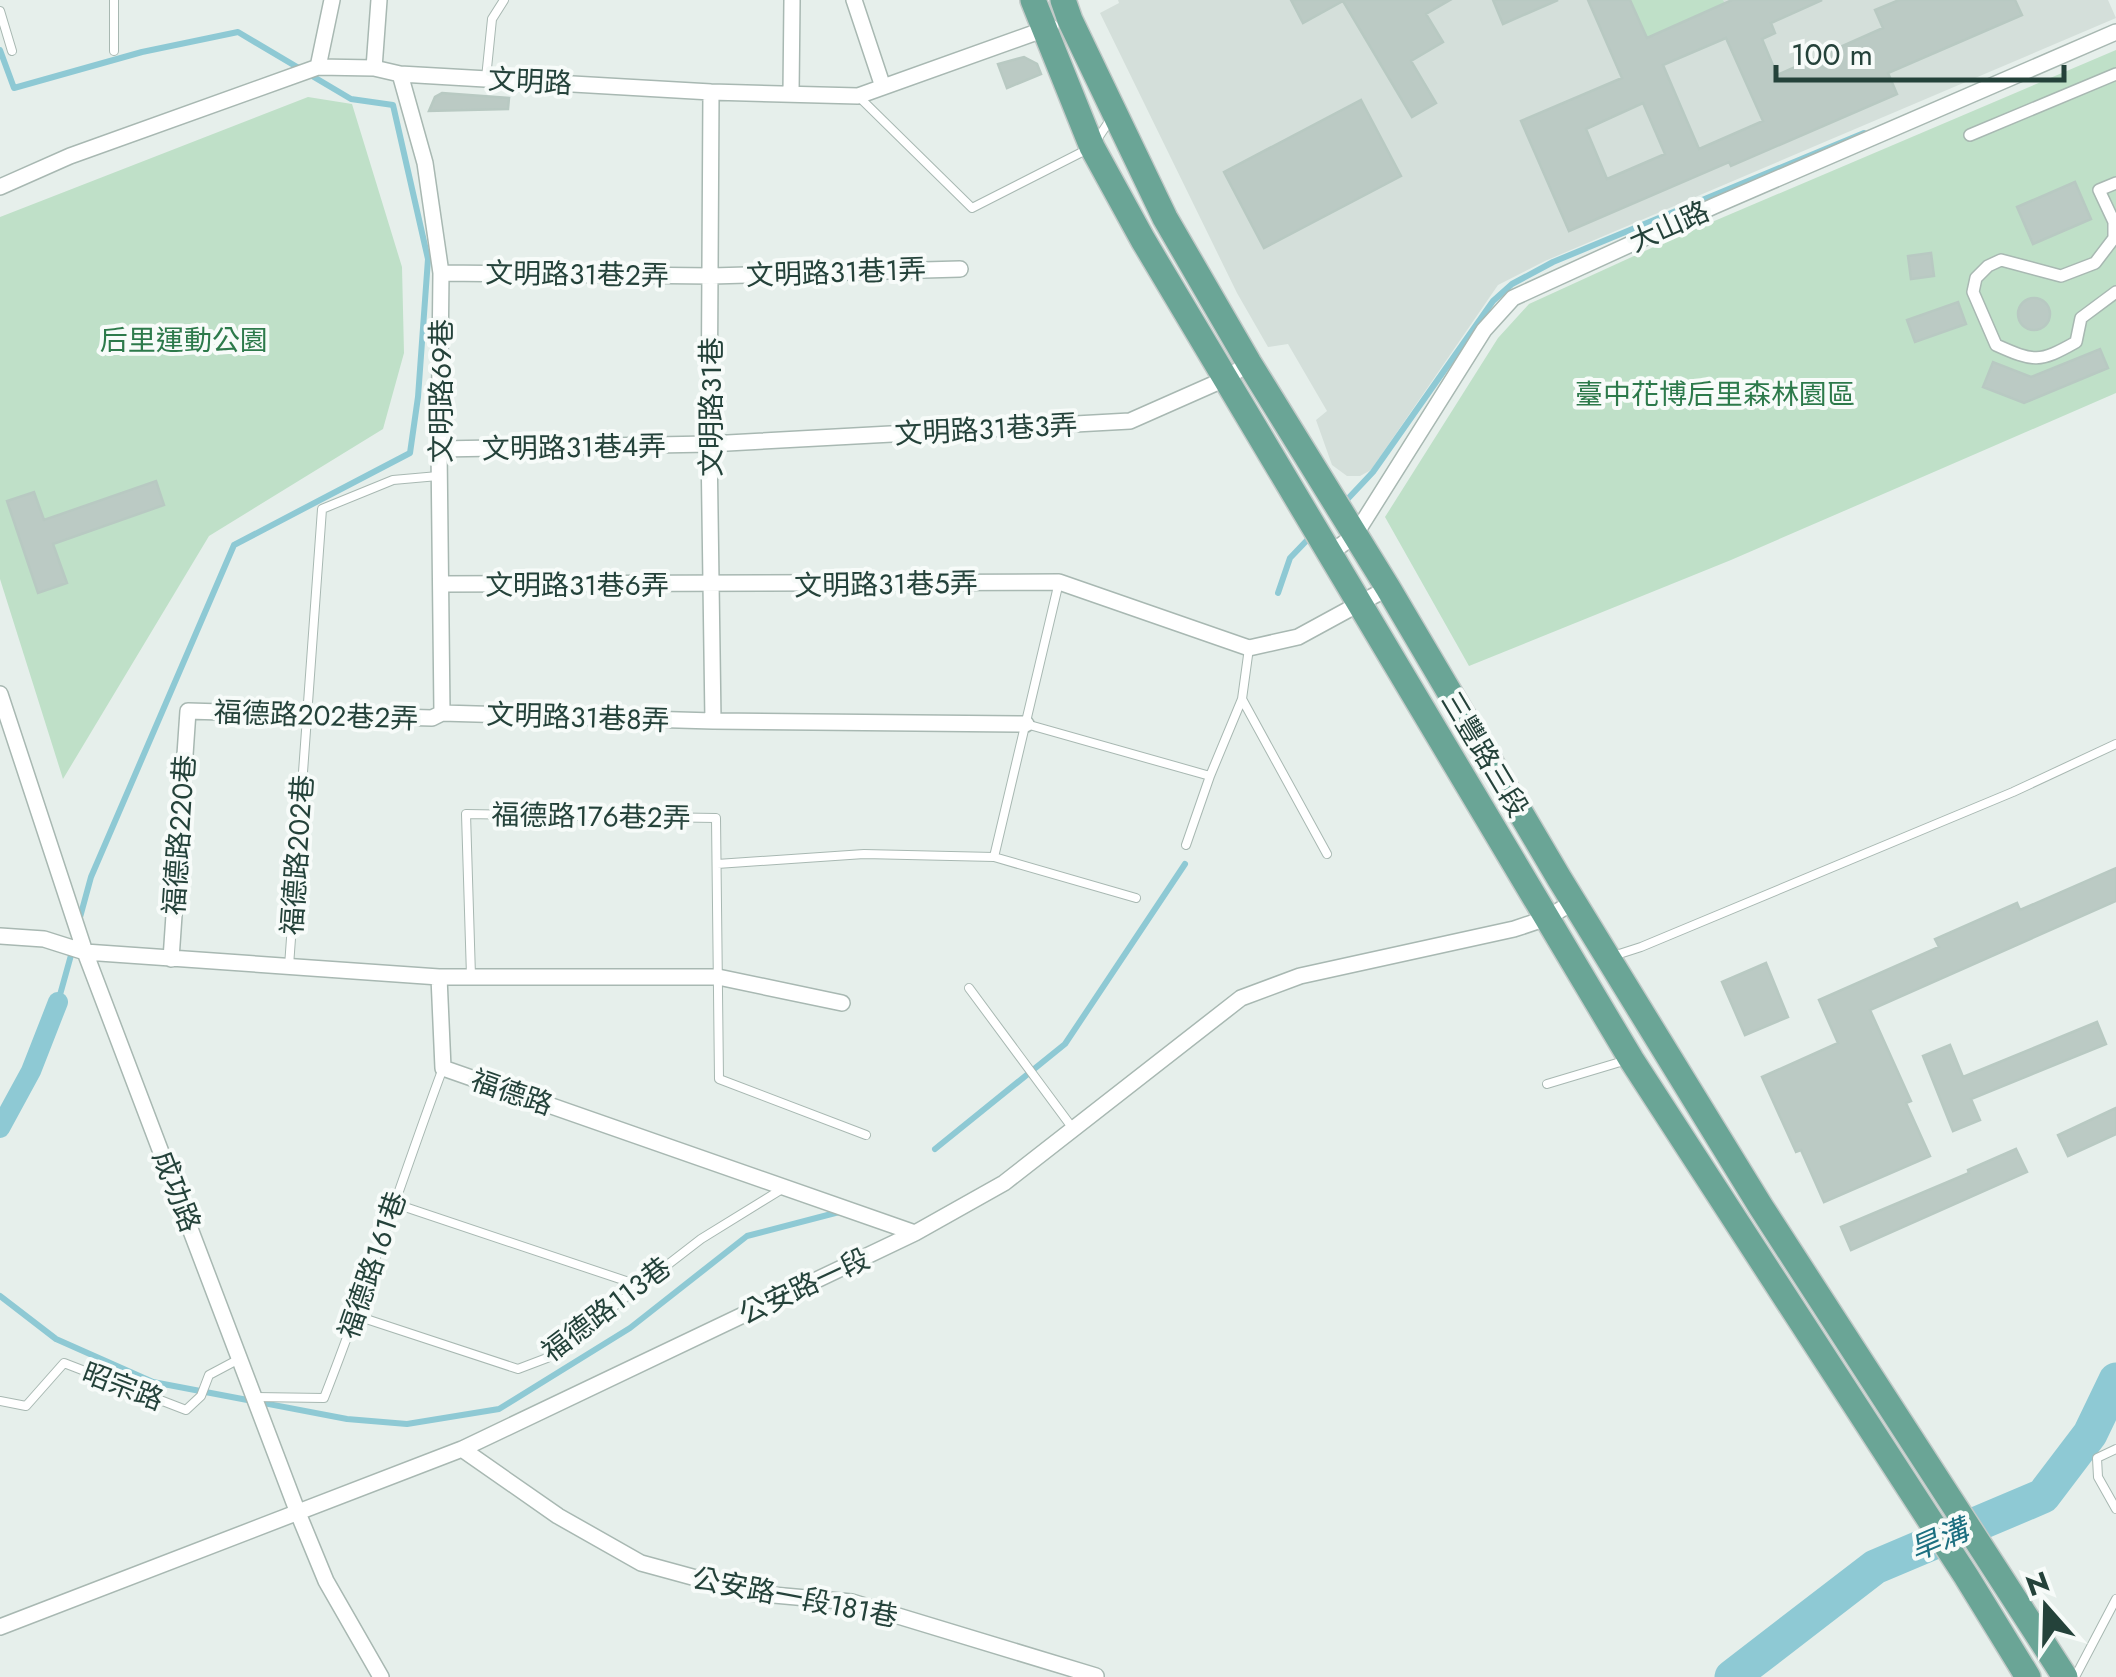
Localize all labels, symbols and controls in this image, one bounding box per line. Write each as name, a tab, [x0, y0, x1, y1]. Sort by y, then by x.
scale bar	[1776, 20, 2064, 82]
text: 100 m	[1791, 33, 1873, 76]
street label: 文明路	[487, 59, 573, 104]
street label: 大山路	[1622, 191, 1716, 262]
street label: 文明路31巷1弄	[745, 249, 927, 296]
street label: 文明路31巷2弄	[485, 252, 669, 297]
street label: 文明路69巷	[421, 319, 462, 463]
park label: 后里運動公園	[100, 320, 268, 361]
street label: 文明路31巷	[691, 337, 732, 477]
park label: 臺中花博后里森林園區	[1575, 374, 1855, 415]
street label: 文明路31巷3弄	[893, 404, 1079, 455]
street label: 文明路31巷4弄	[482, 425, 666, 470]
street label: 文明路31巷5弄	[794, 562, 978, 607]
street label: 文明路31巷6弄	[485, 565, 669, 606]
street label: 三豐路三段	[1431, 684, 1538, 825]
street label: 福德路202巷2弄	[213, 691, 419, 740]
street label: 文明路31巷8弄	[486, 694, 670, 741]
street label: 福德路220巷	[153, 753, 206, 917]
street label: 福德路202巷	[271, 773, 324, 937]
street label: 福德路176巷2弄	[491, 794, 691, 839]
street label: 福德路	[465, 1059, 558, 1126]
street label: 成功路	[142, 1145, 211, 1238]
street label: 福德路161巷	[328, 1186, 417, 1344]
street label: 公安路一段	[732, 1238, 876, 1335]
street label: 福德路113巷	[533, 1247, 680, 1372]
street label: 昭宗路	[76, 1352, 169, 1421]
water label: 旱溝	[1903, 1506, 1979, 1571]
street label: 公安路一段181巷	[689, 1557, 901, 1638]
north arrow	[1996, 1557, 2096, 1657]
text: N	[2020, 1561, 2055, 1607]

